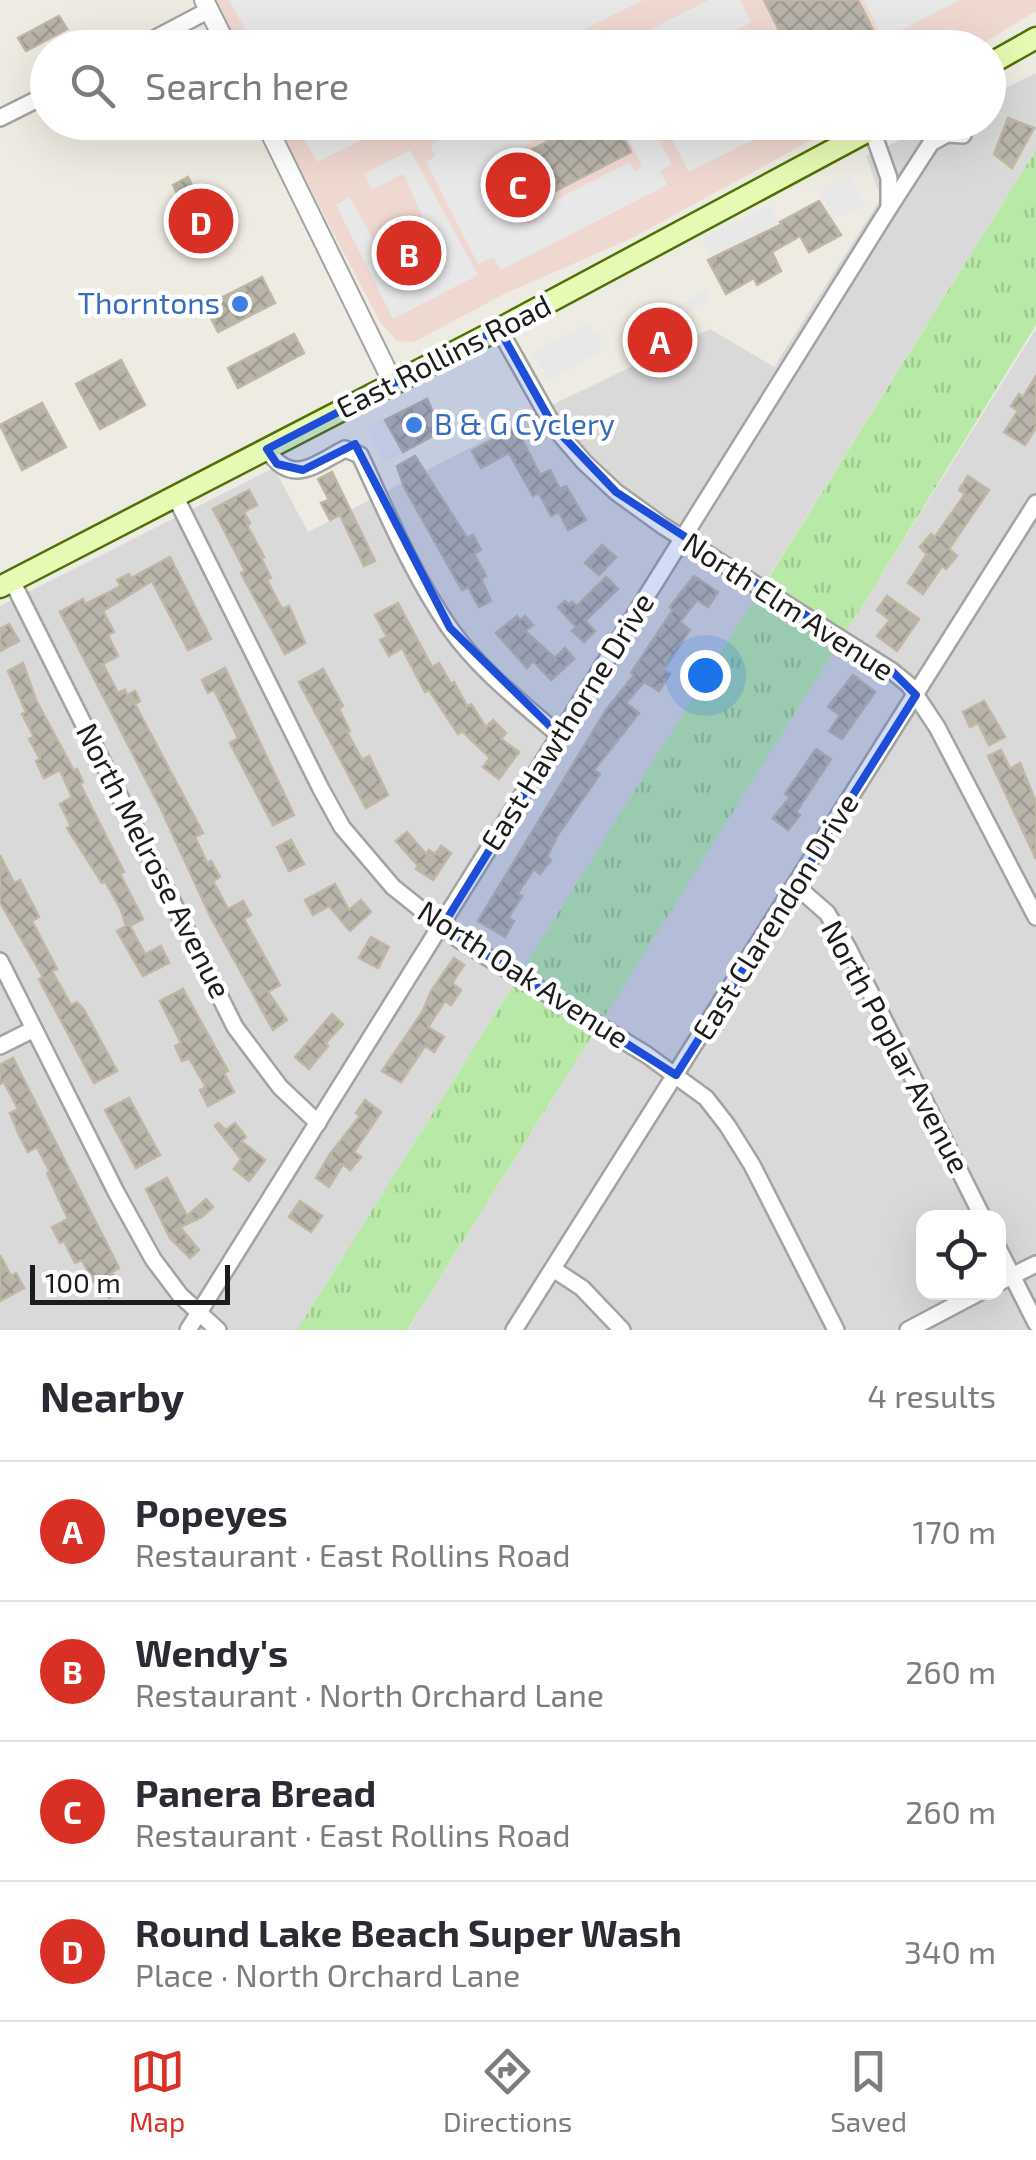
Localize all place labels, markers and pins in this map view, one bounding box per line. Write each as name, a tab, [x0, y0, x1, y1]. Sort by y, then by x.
pin: C	[486, 148, 550, 222]
pin: D	[168, 184, 234, 258]
pin: B	[376, 216, 442, 290]
place label: Thorntons	[78, 284, 220, 320]
marker: Thorntons	[229, 293, 251, 315]
pin: A	[628, 302, 692, 378]
place label: B & G Cyclery	[434, 405, 615, 441]
marker: B & G Cyclery	[403, 414, 425, 436]

